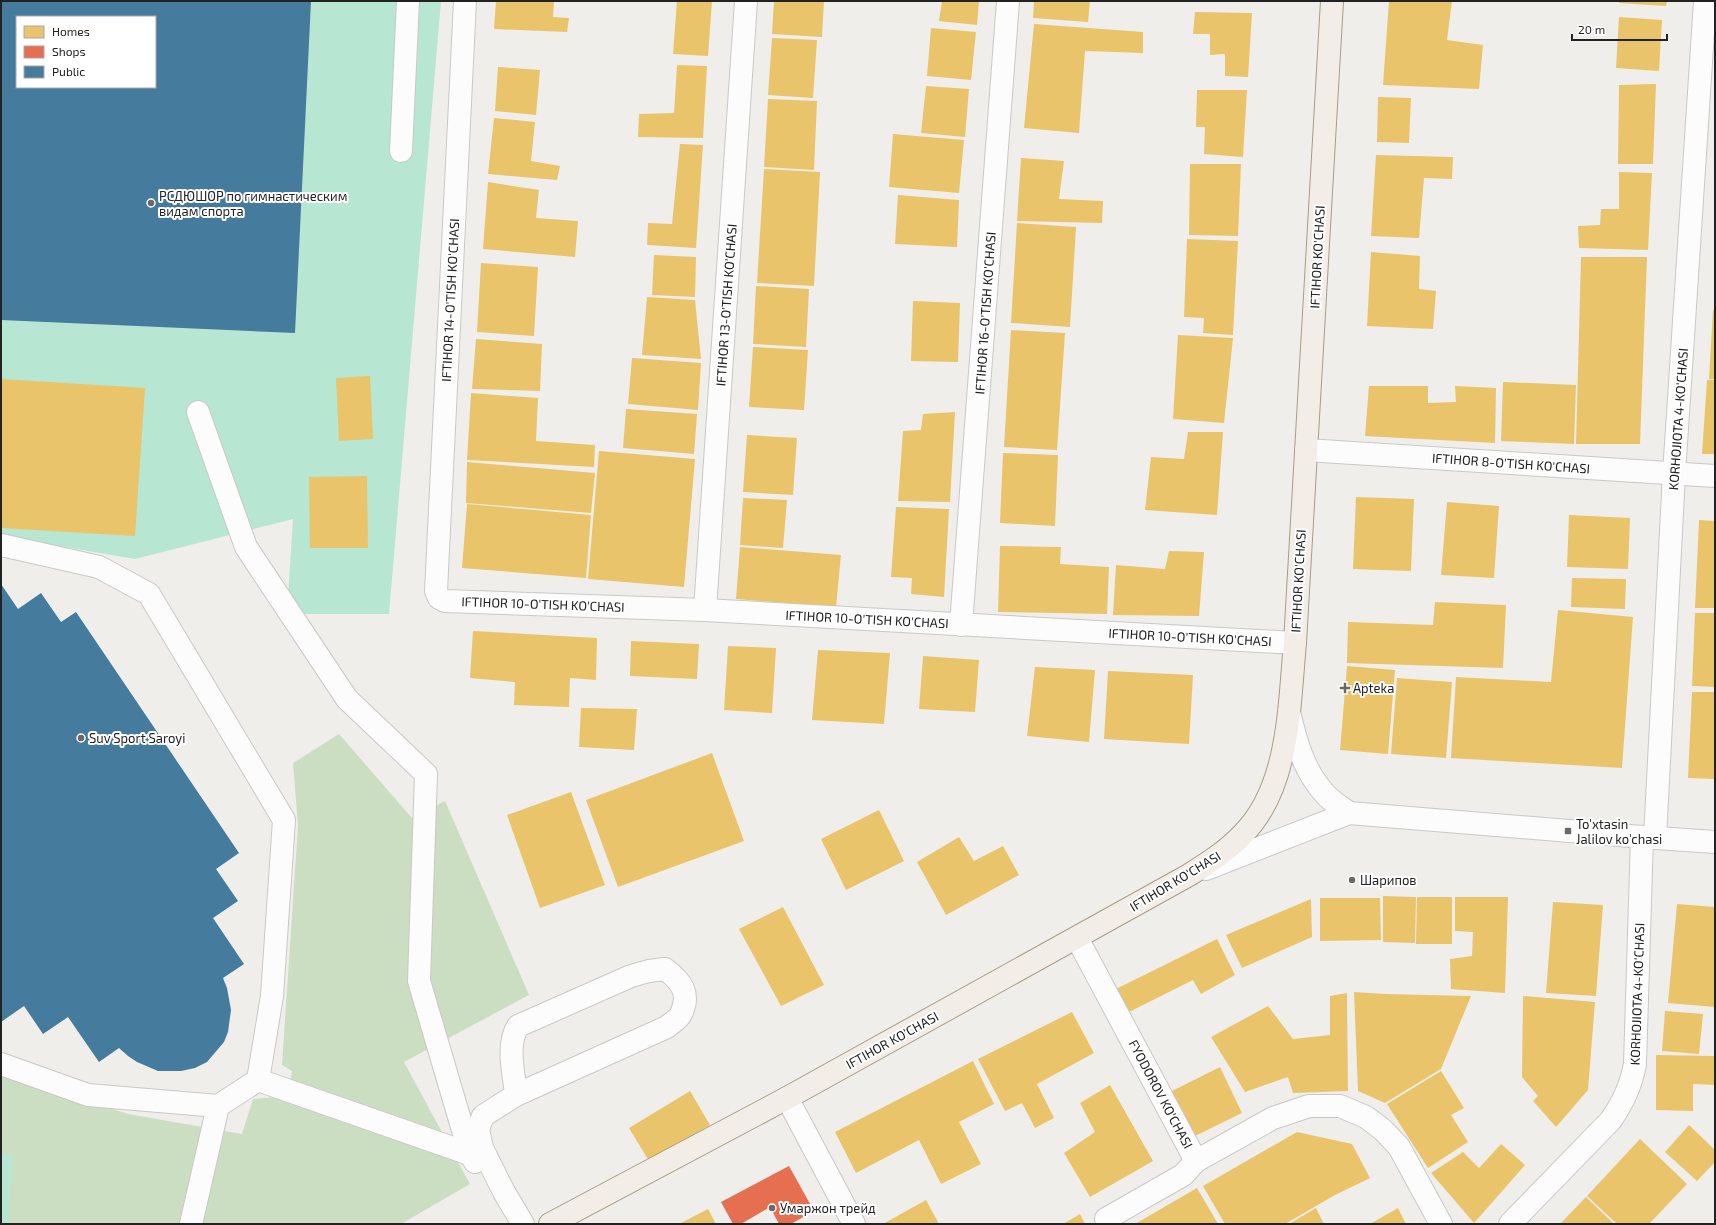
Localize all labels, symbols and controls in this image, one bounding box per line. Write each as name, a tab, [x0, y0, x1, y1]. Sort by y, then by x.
legend	[16, 16, 156, 88]
scale bar	[1572, 16, 1667, 42]
text: 20 m	[1578, 22, 1605, 36]
text: Homes	[52, 24, 90, 38]
text: Shops	[52, 44, 86, 58]
text: Public	[52, 64, 85, 78]
place label: РСДЮШОР по гимнастическим видам спорта	[159, 188, 347, 219]
marker: РСДЮШОР по гимнастическим видам спорта	[146, 198, 156, 208]
street label: IFTIHOR KO'CHASI	[1306, 205, 1328, 309]
street label: IFTIHOR 14-O'TISH KO'CHASI	[438, 218, 462, 382]
street label: IFTIHOR 13-O'TISH KO'CHASI	[712, 223, 740, 387]
street label: IFTIHOR 16-O'TISH KO'CHASI	[971, 231, 999, 395]
street label: KORHOJIOTA 4-KO'CHASI	[1665, 347, 1691, 491]
street label: IFTIHOR 8-O'TISH KO'CHASI	[1431, 449, 1591, 477]
street label: IFTIHOR KO'CHASI	[1287, 529, 1309, 633]
street label: IFTIHOR 10-O'TISH KO'CHASI	[461, 593, 625, 615]
street label: IFTIHOR 10-O'TISH KO'CHASI	[785, 607, 949, 631]
street label: IFTIHOR 10-O'TISH KO'CHASI	[1108, 625, 1272, 649]
place label: Apteka	[1353, 680, 1394, 696]
marker: Apteka	[1340, 683, 1350, 693]
place label: Suv Sport Saroyi	[89, 730, 185, 746]
marker: Suv Sport Saroyi	[76, 733, 86, 743]
place label: To'xtasin Jalilov ko'chasi	[1576, 816, 1662, 847]
marker: To'xtasin Jalilov ko'chasi	[1563, 826, 1573, 836]
street label: IFTIHOR KO'CHASI	[1127, 848, 1223, 914]
place label: Шарипов	[1360, 872, 1417, 888]
marker: Шарипов	[1347, 875, 1357, 885]
street label: KORHOJIOTA 4-KO'CHASI	[1627, 922, 1647, 1066]
street label: IFTIHOR KO'CHASI	[843, 1008, 941, 1072]
street label: FYODOROV KO'CHASI	[1126, 1037, 1196, 1151]
place label: Умаржон трейд	[780, 1200, 876, 1216]
marker: Умаржон трейд	[767, 1203, 777, 1213]

